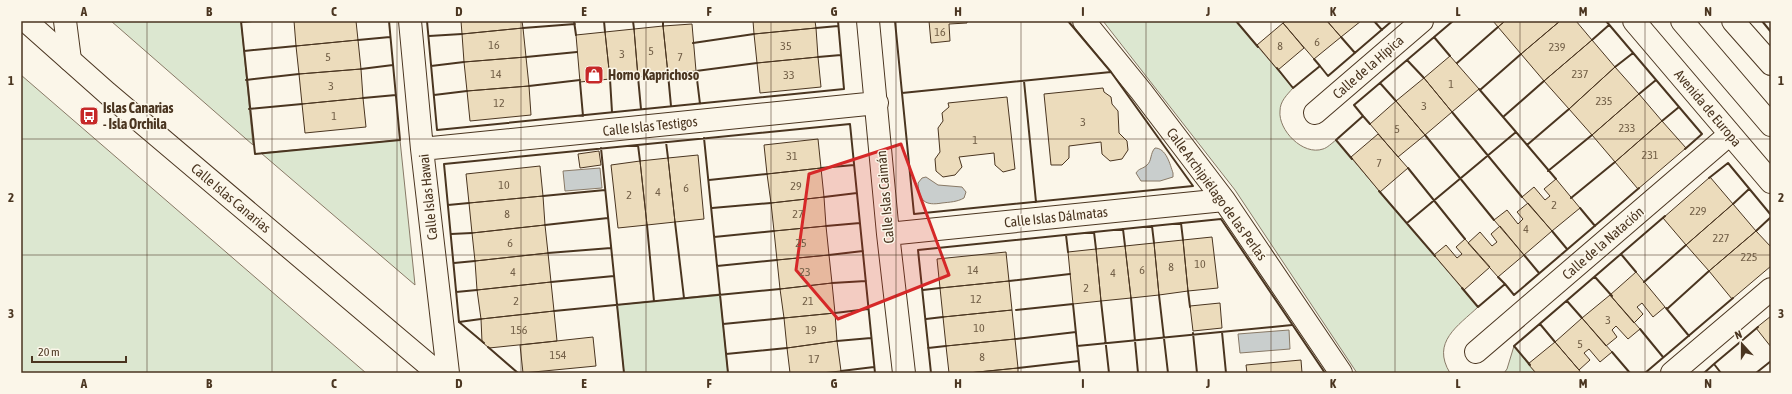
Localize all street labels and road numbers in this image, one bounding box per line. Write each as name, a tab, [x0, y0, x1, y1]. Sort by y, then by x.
street label: Calle de la Hípica	[1329, 32, 1407, 102]
street label: Avenida de Europa	[1671, 66, 1745, 150]
street label: Calle Islas Testigos	[602, 113, 698, 139]
street label: Calle Archipiélago de las Perlas	[1164, 125, 1270, 263]
street label: Calle Islas Caimán	[873, 150, 897, 244]
street label: Calle Islas Hawai	[416, 153, 440, 241]
street label: Calle Islas Canarias	[188, 160, 274, 236]
street label: Calle de la Natación	[1559, 203, 1647, 283]
street label: Calle Islas Dálmatas	[1003, 204, 1109, 230]

